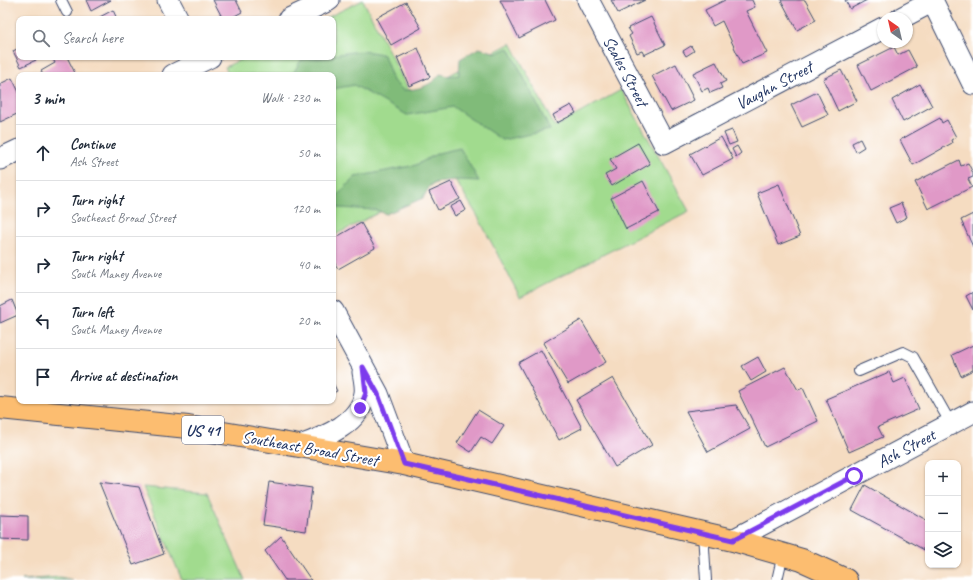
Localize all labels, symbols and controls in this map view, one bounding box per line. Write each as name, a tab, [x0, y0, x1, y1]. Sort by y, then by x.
north arrow	[877, 12, 913, 48]
search box	[16, 16, 336, 60]
icon: search	[30, 27, 52, 49]
text: Search here	[62, 29, 123, 48]
street label: Scales Street	[598, 32, 654, 112]
street label: Vaughn Street	[732, 55, 818, 114]
text: 3 min	[32, 88, 65, 109]
text: Walk · 230 m	[261, 90, 320, 106]
text: Continue	[70, 135, 115, 154]
icon: ahead	[32, 142, 54, 164]
text: 50 m	[298, 145, 320, 161]
text: Ash Street	[70, 154, 118, 170]
text: Turn right	[70, 191, 123, 210]
icon: right	[32, 198, 54, 220]
text: 120 m	[292, 201, 320, 217]
text: Southeast Broad Street	[70, 210, 175, 226]
text: Turn right	[70, 247, 123, 266]
icon: right	[32, 254, 54, 276]
text: 40 m	[298, 257, 320, 273]
text: South Maney Avenue	[70, 266, 161, 282]
text: Turn left	[70, 303, 113, 322]
icon: left	[32, 310, 54, 332]
text: 20 m	[298, 313, 320, 329]
text: South Maney Avenue	[70, 322, 161, 338]
icon: arrive	[32, 366, 54, 388]
text: Arrive at destination	[70, 367, 177, 386]
route end	[351, 399, 369, 417]
road number: US 41	[182, 416, 224, 444]
street label: Ash Street	[874, 423, 941, 472]
street label: Southeast Broad Street	[240, 426, 382, 471]
map controls	[925, 460, 961, 568]
button: +	[925, 460, 961, 496]
route start	[845, 467, 863, 485]
button: −	[925, 496, 961, 532]
button: layers	[925, 532, 961, 568]

